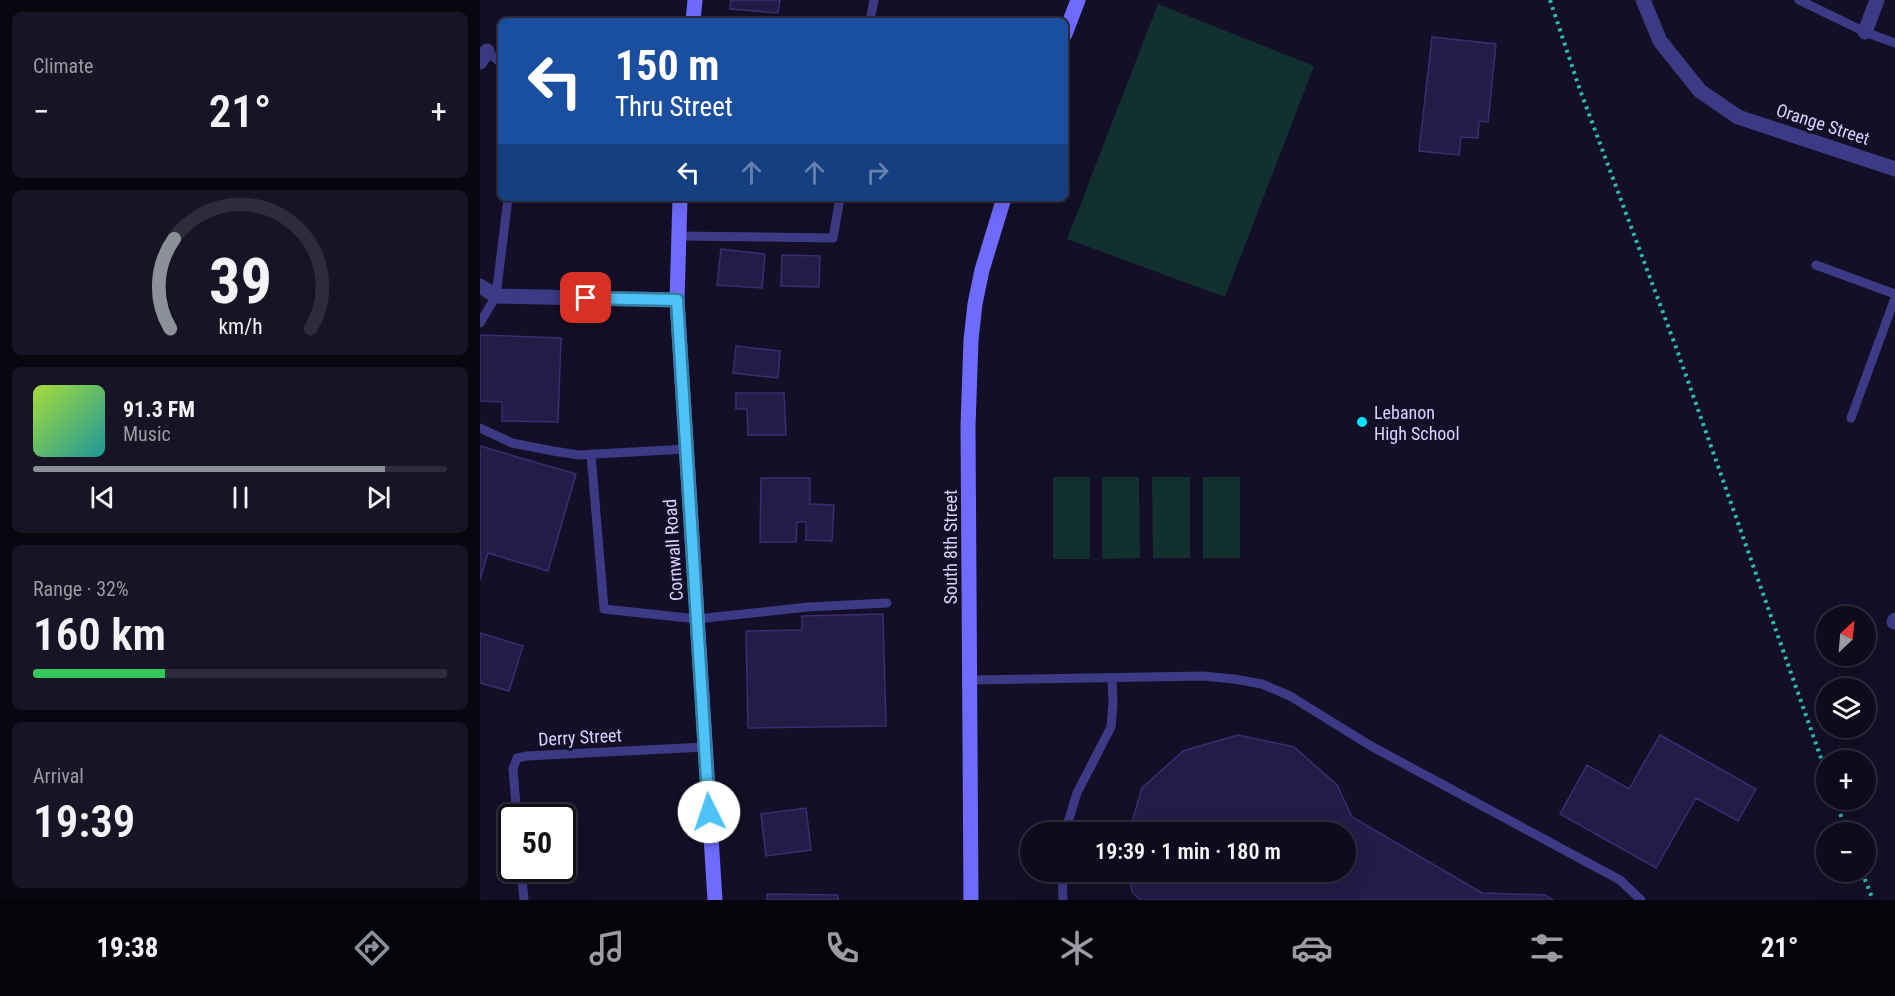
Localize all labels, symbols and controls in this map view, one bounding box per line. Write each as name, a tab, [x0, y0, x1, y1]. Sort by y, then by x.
text: 150 m	[615, 41, 720, 90]
icon: left	[516, 42, 594, 120]
text: Climate	[33, 54, 93, 78]
text: 21°	[209, 85, 271, 138]
text: Thru Street	[615, 91, 733, 123]
text: −	[33, 92, 50, 131]
text: +	[431, 92, 447, 131]
street label: Orange Street	[1774, 99, 1872, 149]
icon: left	[672, 156, 705, 189]
icon: ahead	[735, 156, 768, 189]
icon: ahead	[798, 156, 831, 189]
icon: right	[861, 156, 894, 189]
text: 39	[208, 246, 272, 319]
pin	[560, 272, 611, 323]
icon: arrive	[569, 281, 602, 314]
text: km/h	[218, 315, 262, 340]
text: 91.3 FM	[123, 397, 195, 422]
place label: Lebanon High School	[1374, 402, 1460, 444]
marker: Lebanon High School	[1355, 415, 1369, 429]
text: Music	[123, 422, 171, 446]
icon: previous	[86, 481, 119, 514]
icon: pause	[224, 481, 257, 514]
icon: next	[362, 481, 395, 514]
street label: South 8th Street	[940, 490, 961, 604]
street label: Cornwall Road	[659, 498, 687, 602]
text: Range · 32%	[33, 577, 129, 601]
north arrow	[1816, 606, 1876, 666]
map controls	[1816, 606, 1876, 882]
text: 160 km	[33, 608, 166, 661]
button: layers	[1816, 678, 1876, 738]
street label: Derry Street	[538, 724, 622, 750]
button: +	[1816, 750, 1876, 810]
text: Arrival	[33, 764, 84, 788]
position arrow	[677, 780, 741, 844]
text: 19:39	[33, 795, 135, 848]
speed limit sign: 50	[498, 804, 576, 882]
button: −	[1816, 822, 1876, 882]
text: 19:39 · 1 min · 180 m	[1095, 839, 1281, 864]
icon: directions	[351, 927, 393, 969]
icon: music	[586, 927, 628, 969]
icon: phone	[821, 927, 863, 969]
icon: climate	[1056, 927, 1098, 969]
icon: car	[1291, 927, 1333, 969]
icon: filters	[1526, 927, 1568, 969]
text: 19:38	[96, 932, 158, 964]
text: 21°	[1761, 932, 1798, 964]

